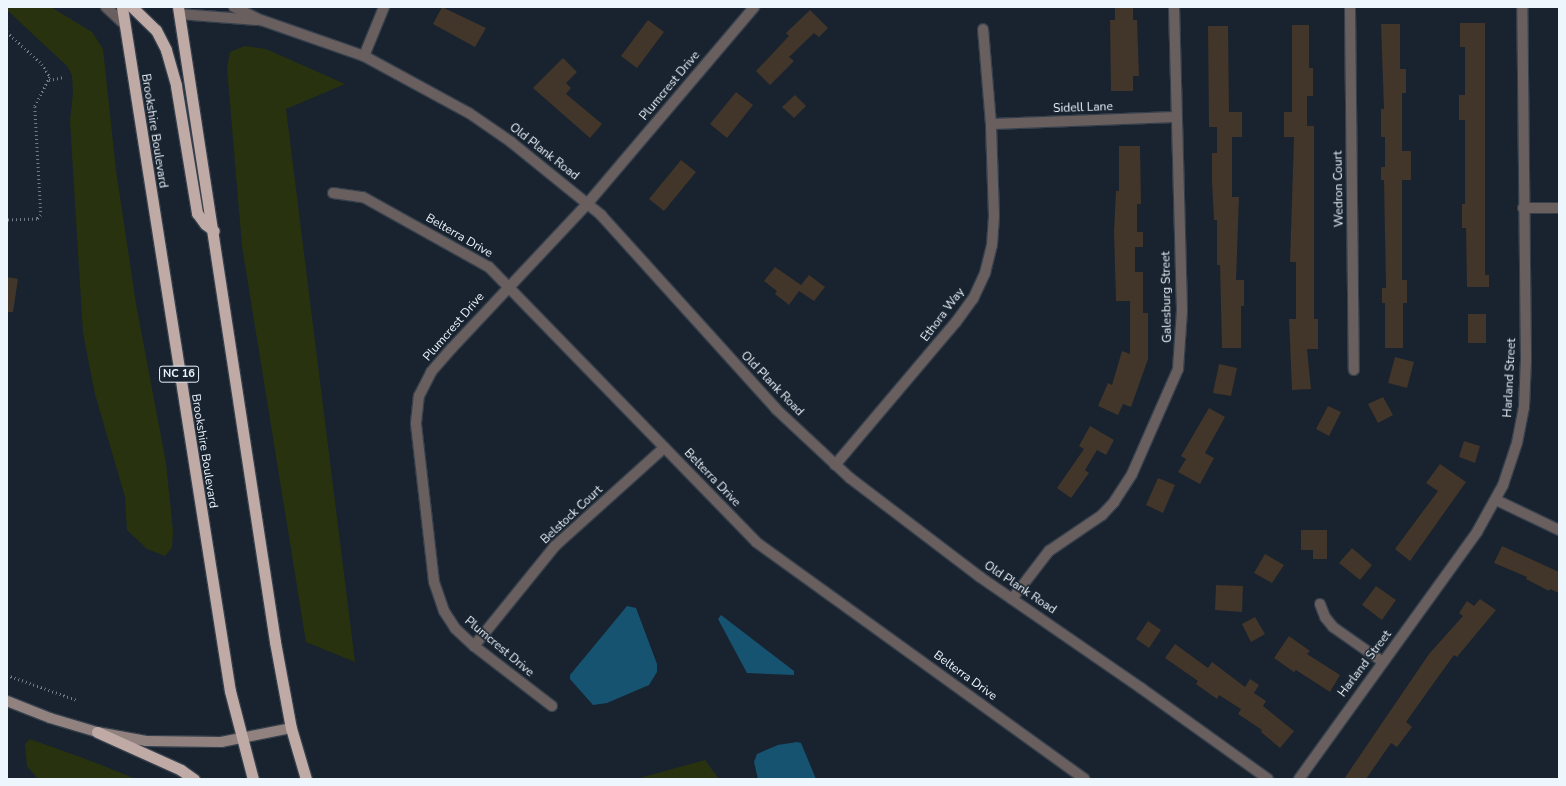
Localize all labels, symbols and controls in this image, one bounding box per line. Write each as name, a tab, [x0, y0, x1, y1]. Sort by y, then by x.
street label: Plumcrest Drive	[637, 49, 703, 123]
street label: Brookshire Boulevard	[138, 73, 170, 189]
street label: Sidell Lane	[1053, 100, 1113, 116]
street label: Old Plank Road	[506, 120, 582, 184]
street label: Wedron Court	[1331, 151, 1347, 227]
street label: Belterra Drive	[423, 211, 495, 261]
street label: Galesburg Street	[1159, 251, 1175, 343]
street label: Ethora Way	[918, 285, 968, 345]
street label: Plumcrest Drive	[420, 290, 488, 364]
street label: Harland Street	[1501, 338, 1519, 418]
street label: Old Plank Road	[738, 349, 806, 419]
road number: NC 16	[159, 365, 199, 383]
street label: Brookshire Boulevard	[188, 393, 220, 509]
street label: Belterra Drive	[681, 446, 743, 510]
street label: Belstock Court	[538, 483, 606, 547]
street label: Old Plank Road	[981, 559, 1059, 617]
street label: Plumcrest Drive	[462, 614, 536, 680]
street label: Harland Street	[1335, 628, 1395, 700]
street label: Belterra Drive	[930, 648, 1000, 704]

